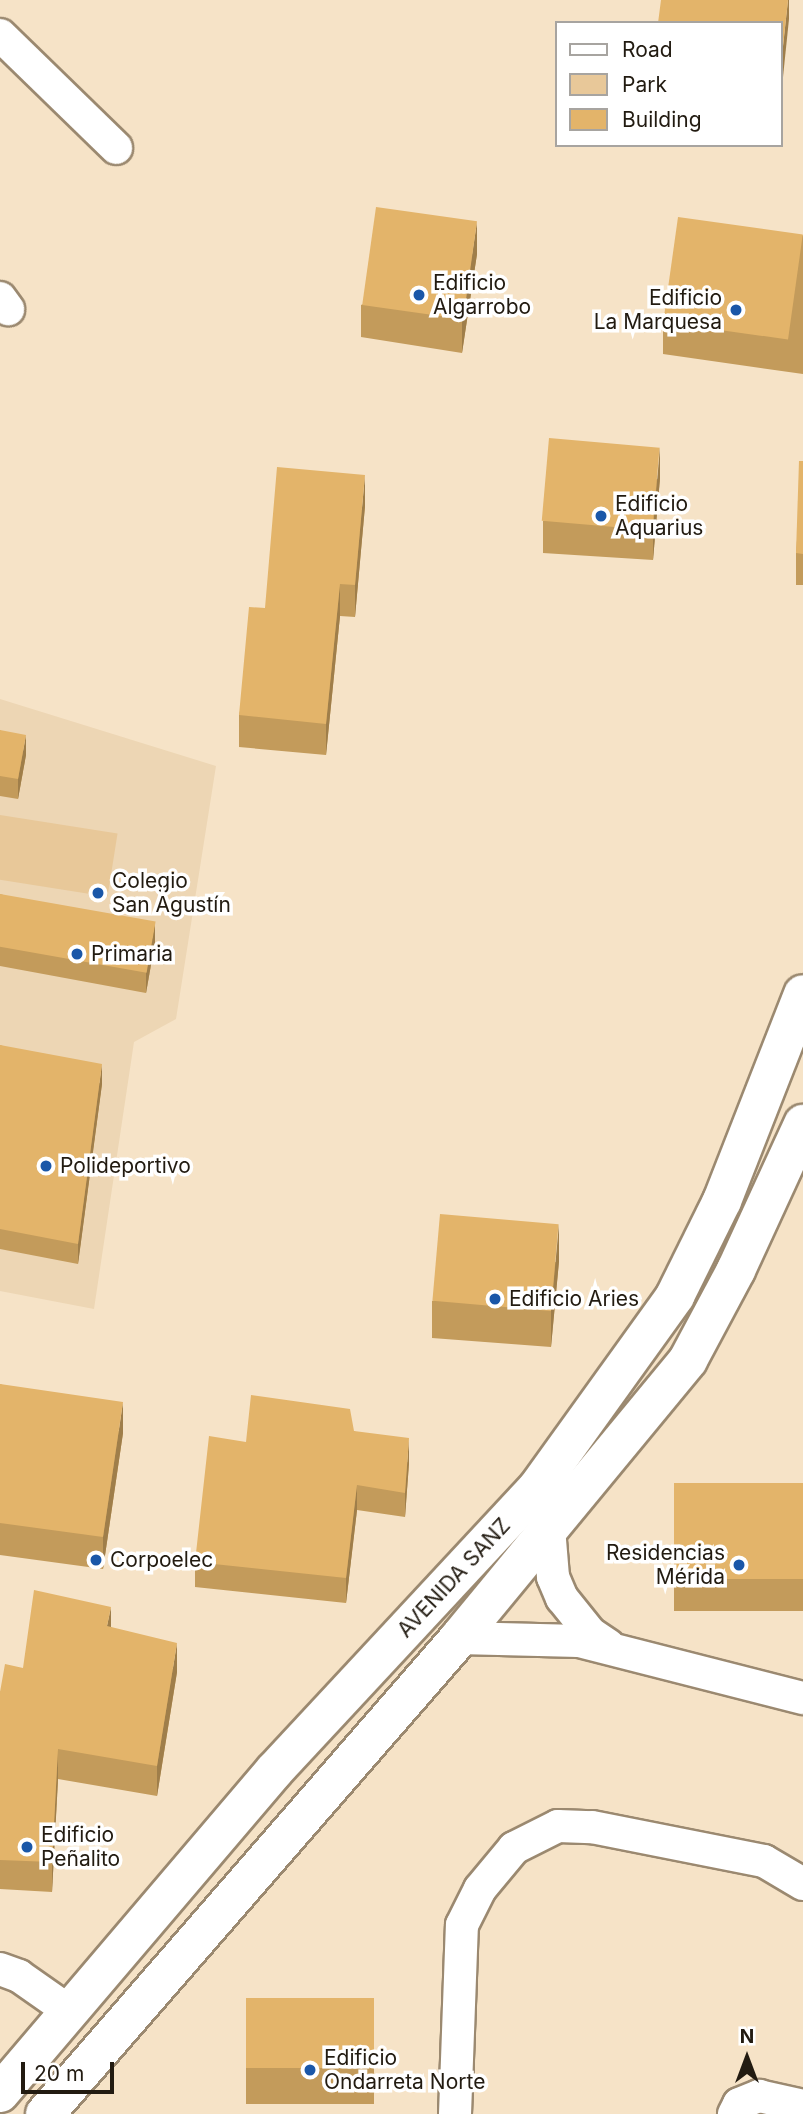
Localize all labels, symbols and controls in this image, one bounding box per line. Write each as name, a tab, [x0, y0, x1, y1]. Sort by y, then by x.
legend	[554, 21, 782, 147]
text: Road	[622, 37, 673, 62]
text: Park	[622, 72, 667, 97]
text: Building	[622, 107, 702, 132]
place label: Edificio Algarrobo	[433, 270, 531, 320]
place label: Edificio La Marquesa	[594, 285, 722, 335]
marker: Edificio Algarrobo	[411, 287, 427, 303]
marker: Edificio La Marquesa	[728, 302, 744, 318]
place label: Edificio Aquarius	[615, 491, 703, 541]
marker: Edificio Aquarius	[593, 508, 609, 524]
place label: Colegio San Agustín	[112, 868, 231, 918]
marker: Colegio San Agustín	[90, 885, 106, 901]
place label: Primaria	[91, 941, 173, 967]
marker: Primaria	[69, 946, 85, 962]
place label: Polideportivo	[60, 1153, 191, 1179]
marker: Polideportivo	[38, 1158, 54, 1174]
place label: Edificio Aries	[509, 1286, 639, 1312]
marker: Edificio Aries	[487, 1291, 503, 1307]
street label: AVENIDA SANZ	[392, 1513, 516, 1643]
place label: Residencias Mérida	[606, 1540, 725, 1590]
place label: Corpoelec	[110, 1547, 213, 1573]
marker: Corpoelec	[88, 1552, 104, 1568]
marker: Residencias Mérida	[731, 1557, 747, 1573]
place label: Edificio Peñalito	[41, 1822, 120, 1872]
marker: Edificio Peñalito	[19, 1839, 35, 1855]
north arrow	[712, 2023, 782, 2093]
text: N	[740, 2025, 754, 2048]
place label: Edificio Ondarreta Norte	[324, 2045, 485, 2095]
scale bar	[24, 2048, 117, 2092]
text: 20 m	[34, 2061, 84, 2086]
marker: Edificio Ondarreta Norte	[302, 2062, 318, 2078]

